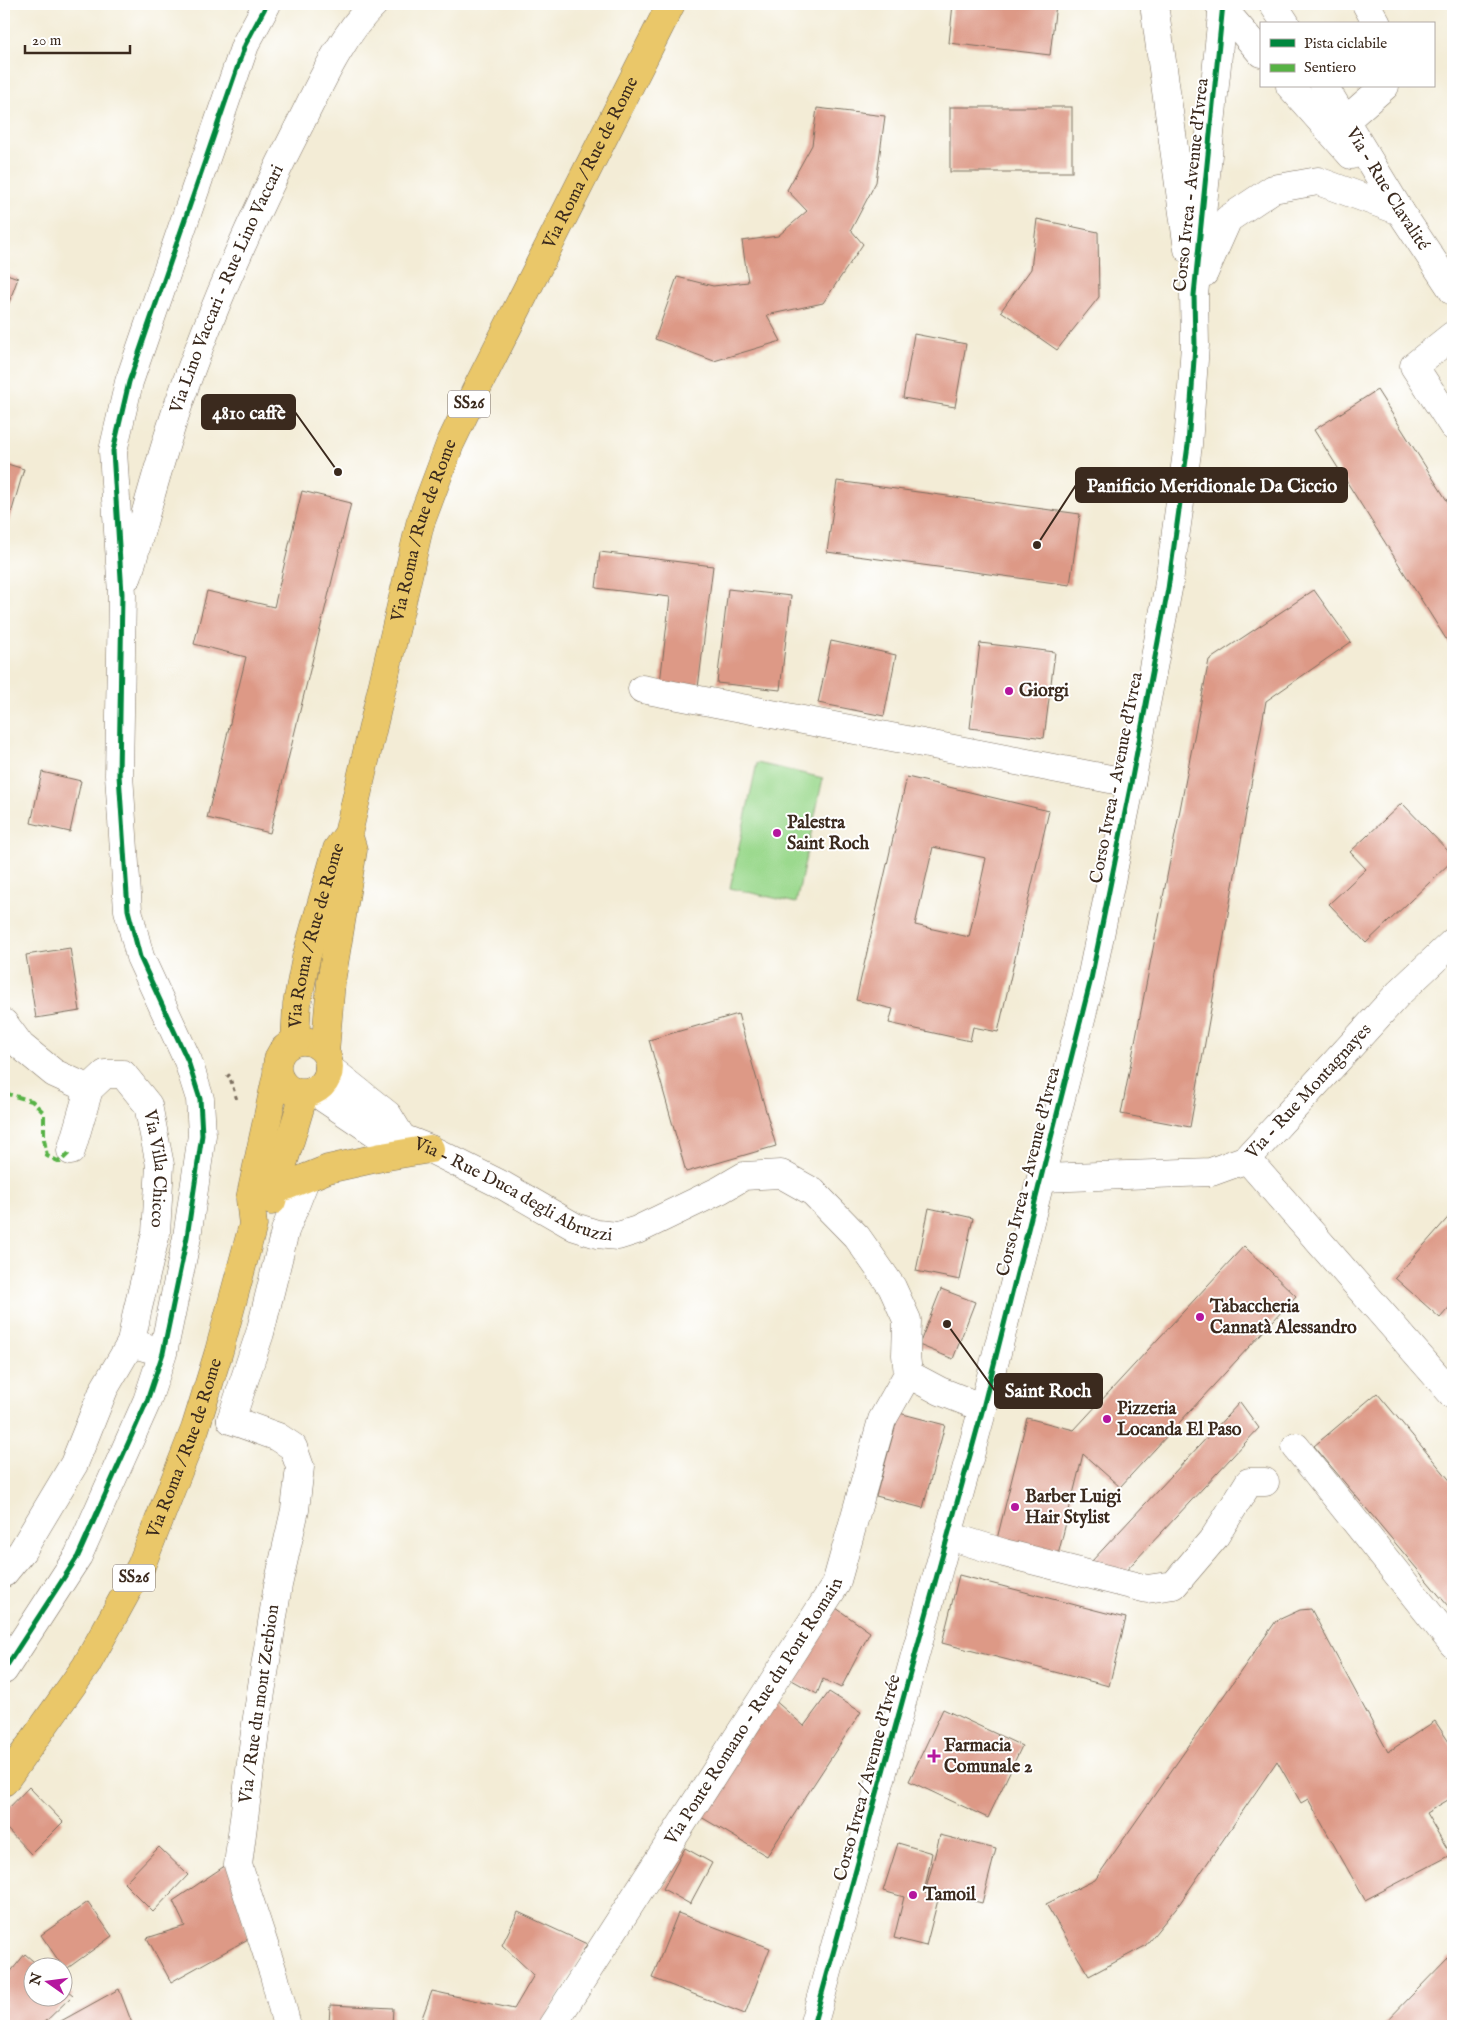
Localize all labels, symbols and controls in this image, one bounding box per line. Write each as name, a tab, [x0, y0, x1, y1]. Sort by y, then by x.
scale bar	[25, 22, 130, 54]
legend	[1260, 22, 1434, 88]
text: 20 m	[32, 31, 62, 50]
text: Pista ciclabile	[1304, 34, 1387, 53]
text: Sentiero	[1304, 58, 1356, 77]
street label: Via Roma / Rue de Rome	[537, 73, 644, 254]
street label: Corso Ivrea - Avenue d'Ivrea	[1169, 77, 1215, 293]
street label: Via - Rue Clavalité	[1340, 122, 1435, 255]
street label: Via Lino Vaccari - Rue Lino Vaccari	[165, 161, 289, 417]
road number: SS26	[448, 390, 490, 418]
callout: 4810 caffè	[202, 395, 295, 429]
text: 4810 caffè	[212, 402, 286, 426]
street label: Via Roma / Rue de Rome	[386, 435, 462, 625]
callout: Panificio Meridionale Da Ciccio	[1076, 468, 1347, 502]
text: Panificio Meridionale Da Ciccio	[1087, 475, 1337, 499]
street label: Corso Ivrea - Avenue d'Ivrea	[1085, 670, 1149, 886]
place label: Giorgi	[1019, 680, 1069, 703]
marker: Giorgi	[1003, 685, 1015, 697]
place label: Palestra Saint Roch	[787, 812, 870, 856]
marker: Palestra Saint Roch	[771, 827, 783, 839]
street label: Via Roma / Rue de Rome	[284, 838, 350, 1030]
street label: Via - Rue Montagnayes	[1240, 1019, 1377, 1165]
street label: Corso Ivrea - Avenue d'Ivrea	[992, 1065, 1066, 1279]
street label: Via Villa Chicco	[138, 1107, 172, 1229]
street label: Via - Rue Duca degli Abruzzi	[410, 1132, 614, 1247]
place label: Tabaccheria Cannatà Alessandro	[1209, 1296, 1357, 1340]
marker: Tabaccheria Cannatà Alessandro	[1194, 1311, 1206, 1323]
street label: Via Roma / Rue de Rome	[141, 1355, 228, 1542]
callout: Saint Roch	[995, 1374, 1102, 1408]
text: Saint Roch	[1005, 1380, 1092, 1404]
place label: Pizzeria Locanda El Paso	[1117, 1398, 1242, 1442]
marker: Pizzeria Locanda El Paso	[1101, 1413, 1113, 1425]
place label: Barber Luigi Hair Stylist	[1025, 1486, 1121, 1530]
marker: Barber Luigi Hair Stylist	[1009, 1501, 1021, 1513]
road number: SS26	[113, 1565, 155, 1592]
street label: Via Ponte Romano - Rue du Pont Romain	[659, 1575, 849, 1850]
street label: Via / Rue du mont Zerbion	[235, 1603, 285, 1806]
street label: Corso Ivrea / Avenue d'Ivrée	[829, 1672, 907, 1884]
place label: Farmacia Comunale 2	[944, 1735, 1033, 1779]
marker: Farmacia Comunale 2	[928, 1750, 940, 1762]
place label: Tamoil	[922, 1884, 977, 1907]
marker: Tamoil	[907, 1889, 919, 1901]
north arrow	[22, 1958, 72, 2008]
text: N	[26, 1971, 47, 1988]

